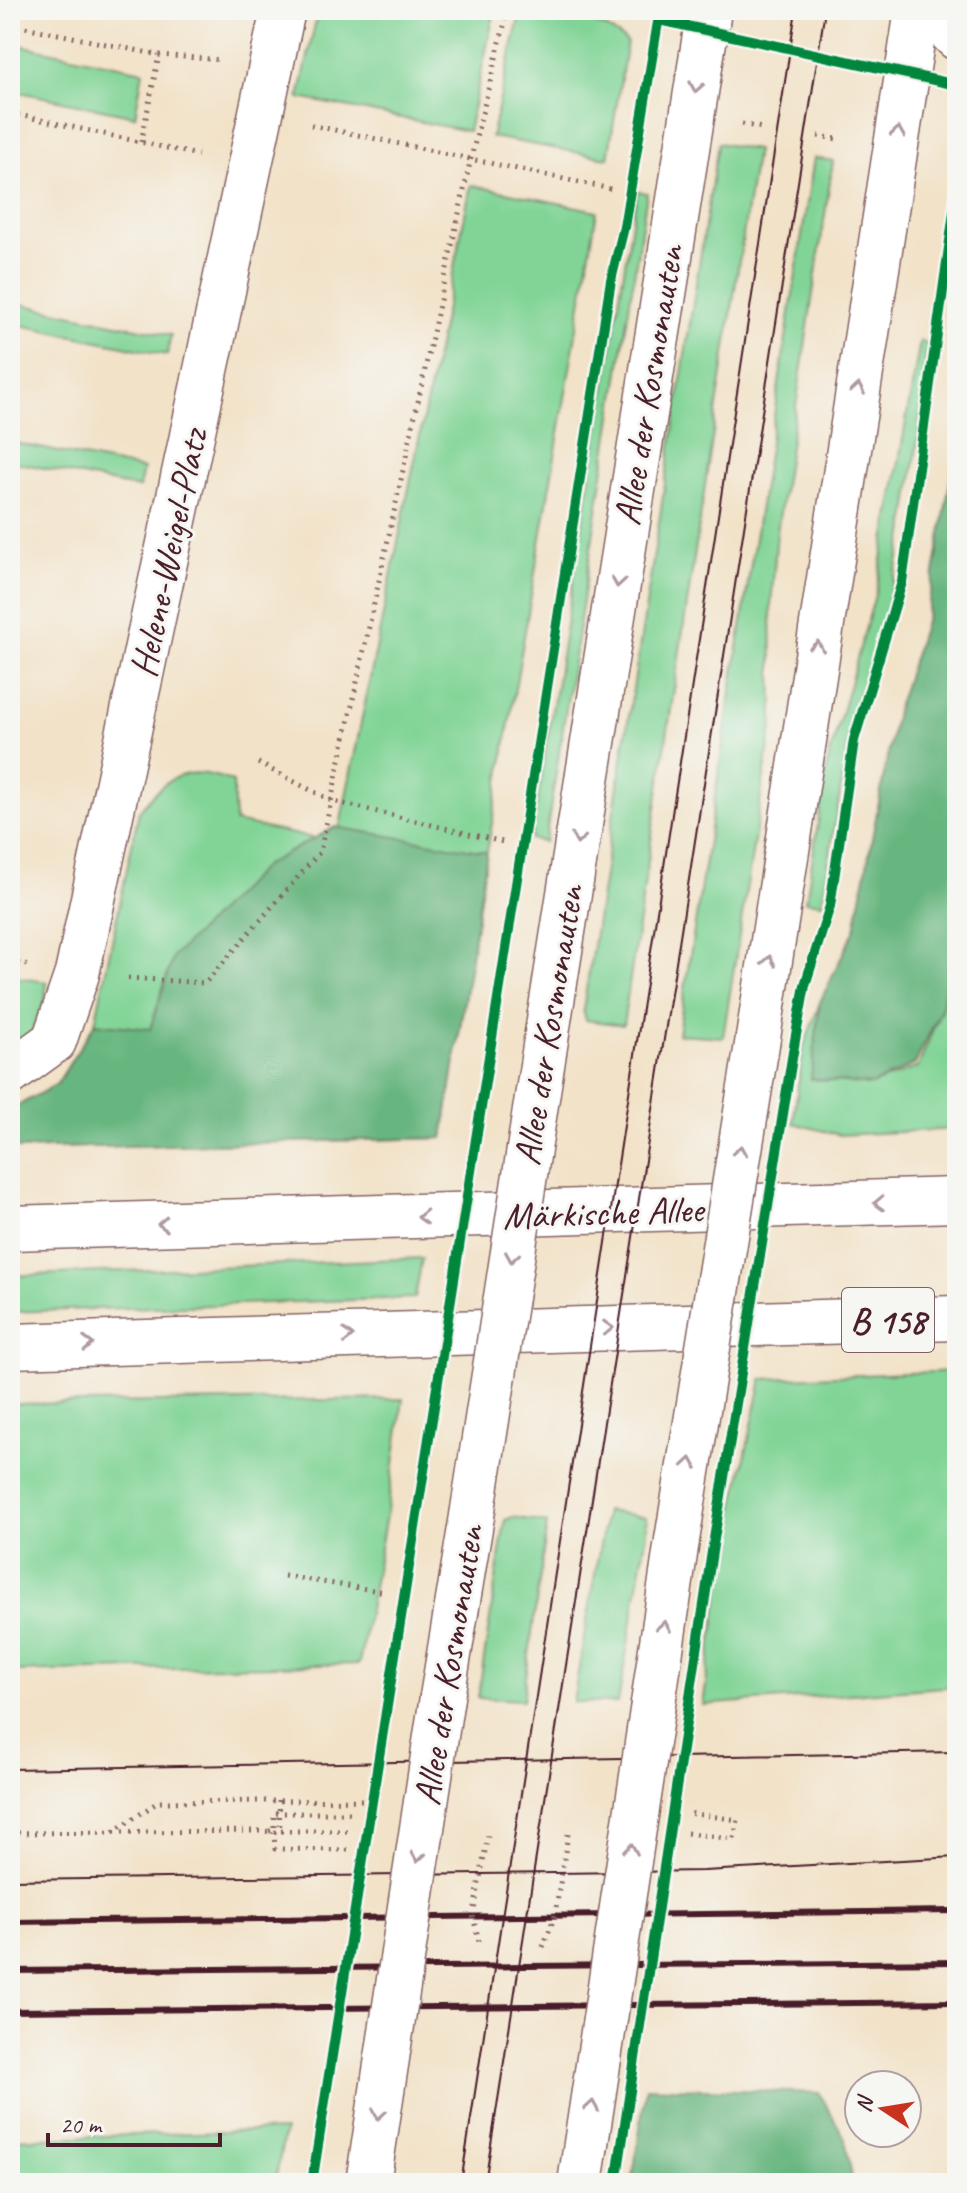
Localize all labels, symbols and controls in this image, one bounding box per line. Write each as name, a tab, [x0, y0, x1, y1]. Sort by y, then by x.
one-way arrow	[688, 80, 705, 94]
one-way arrow	[889, 125, 906, 139]
street label: Allee der Kosmonauten	[603, 240, 694, 528]
one-way arrow	[849, 382, 866, 396]
street label: Helene-Weigel-Platz	[119, 423, 218, 681]
one-way arrow	[610, 575, 627, 589]
one-way arrow	[808, 639, 825, 653]
one-way arrow	[570, 832, 587, 845]
street label: Allee der Kosmonauten	[503, 880, 594, 1168]
one-way arrow	[760, 954, 777, 968]
one-way arrow	[730, 1144, 747, 1158]
street label: Märkische Allee	[502, 1185, 707, 1239]
one-way arrow	[872, 1194, 885, 1211]
one-way arrow	[416, 1208, 429, 1226]
one-way arrow	[156, 1216, 169, 1233]
one-way arrow	[504, 1250, 521, 1264]
road number: B 158	[842, 1288, 934, 1352]
one-way arrow	[602, 1320, 615, 1337]
one-way arrow	[342, 1328, 355, 1345]
one-way arrow	[82, 1335, 95, 1353]
one-way arrow	[681, 1456, 698, 1470]
street label: Allee der Kosmonauten	[403, 1520, 494, 1808]
one-way arrow	[655, 1620, 672, 1633]
one-way arrow	[622, 1842, 639, 1856]
one-way arrow	[410, 1850, 427, 1864]
north arrow	[843, 2069, 923, 2149]
text: N	[849, 2092, 880, 2115]
scale bar	[48, 2097, 220, 2147]
one-way arrow	[583, 2099, 600, 2113]
one-way arrow	[371, 2107, 388, 2121]
text: 20 m	[60, 2110, 103, 2140]

